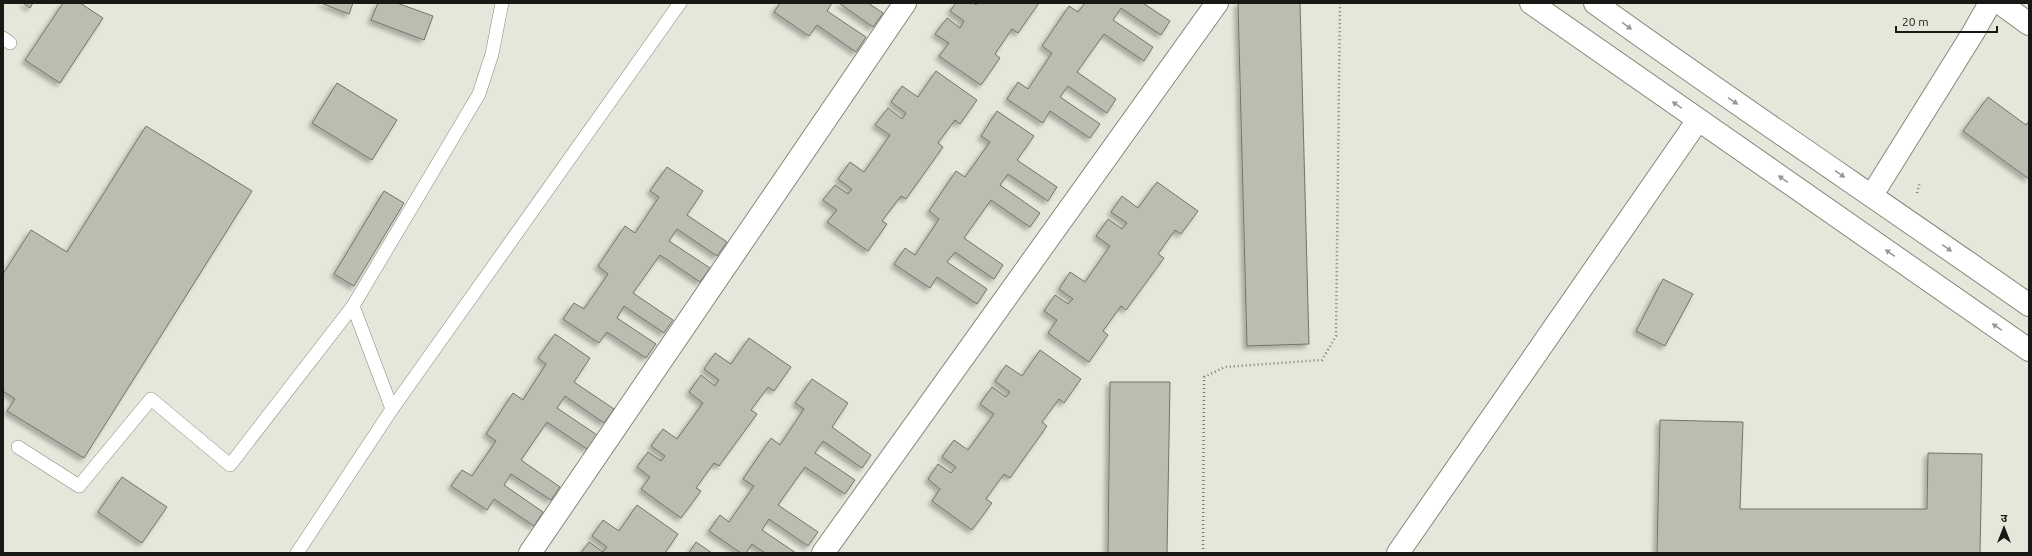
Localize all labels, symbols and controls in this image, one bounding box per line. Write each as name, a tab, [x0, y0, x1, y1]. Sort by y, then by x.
scale bar	[1896, 8, 1997, 34]
text: 20 m	[1902, 15, 1929, 28]
one-way arrow	[1621, 22, 1632, 30]
one-way arrow	[1727, 97, 1738, 105]
one-way arrow	[1671, 101, 1682, 109]
one-way arrow	[1835, 170, 1846, 178]
one-way arrow	[1778, 175, 1788, 183]
one-way arrow	[1942, 244, 1953, 252]
one-way arrow	[1885, 249, 1895, 257]
one-way arrow	[1992, 323, 2002, 331]
north arrow	[1984, 508, 2024, 548]
text: उ	[2001, 512, 2008, 524]

